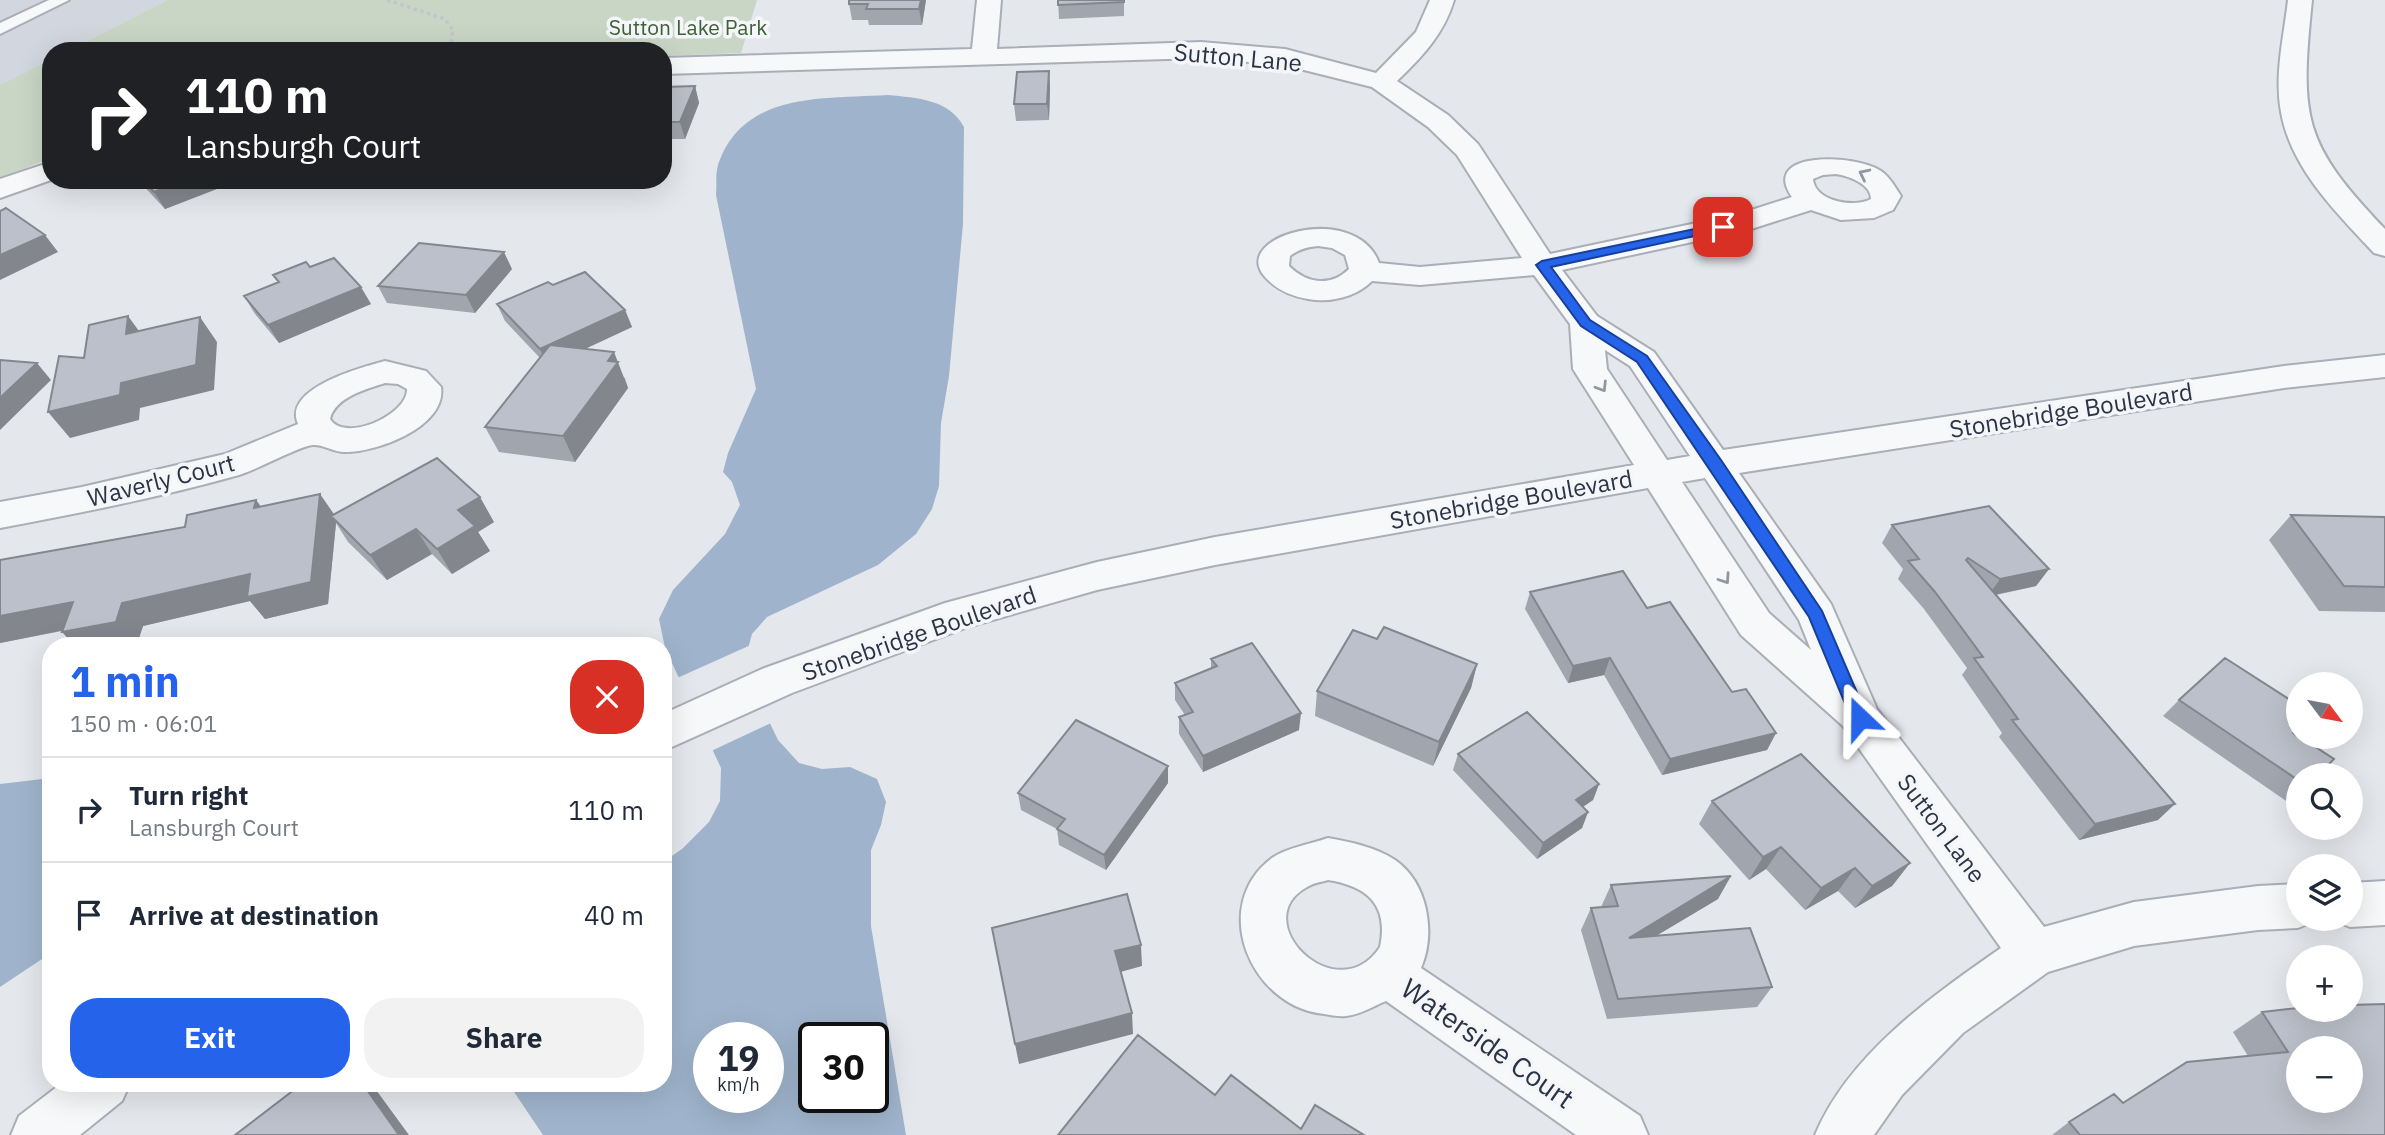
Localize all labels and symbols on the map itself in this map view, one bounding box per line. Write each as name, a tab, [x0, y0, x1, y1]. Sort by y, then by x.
park label: Sutton Lake Park	[609, 13, 767, 41]
street label: Sutton Lane	[1173, 35, 1303, 79]
one-way arrow	[1859, 169, 1871, 183]
pin	[1693, 197, 1753, 257]
street label: Stonebridge Boulevard	[1947, 375, 2195, 445]
one-way arrow	[1594, 380, 1607, 393]
street label: Waverly Court	[84, 446, 238, 514]
street label: Stonebridge Boulevard	[1387, 462, 1635, 536]
one-way arrow	[1717, 571, 1729, 584]
street label: Stonebridge Boulevard	[798, 578, 1040, 688]
north arrow	[2286, 672, 2362, 749]
position arrow	[1823, 681, 1897, 755]
street label: Sutton Lane	[1891, 767, 1993, 889]
street label: Waterside Court	[1394, 970, 1582, 1116]
speed limit sign: 30	[798, 1022, 889, 1113]

